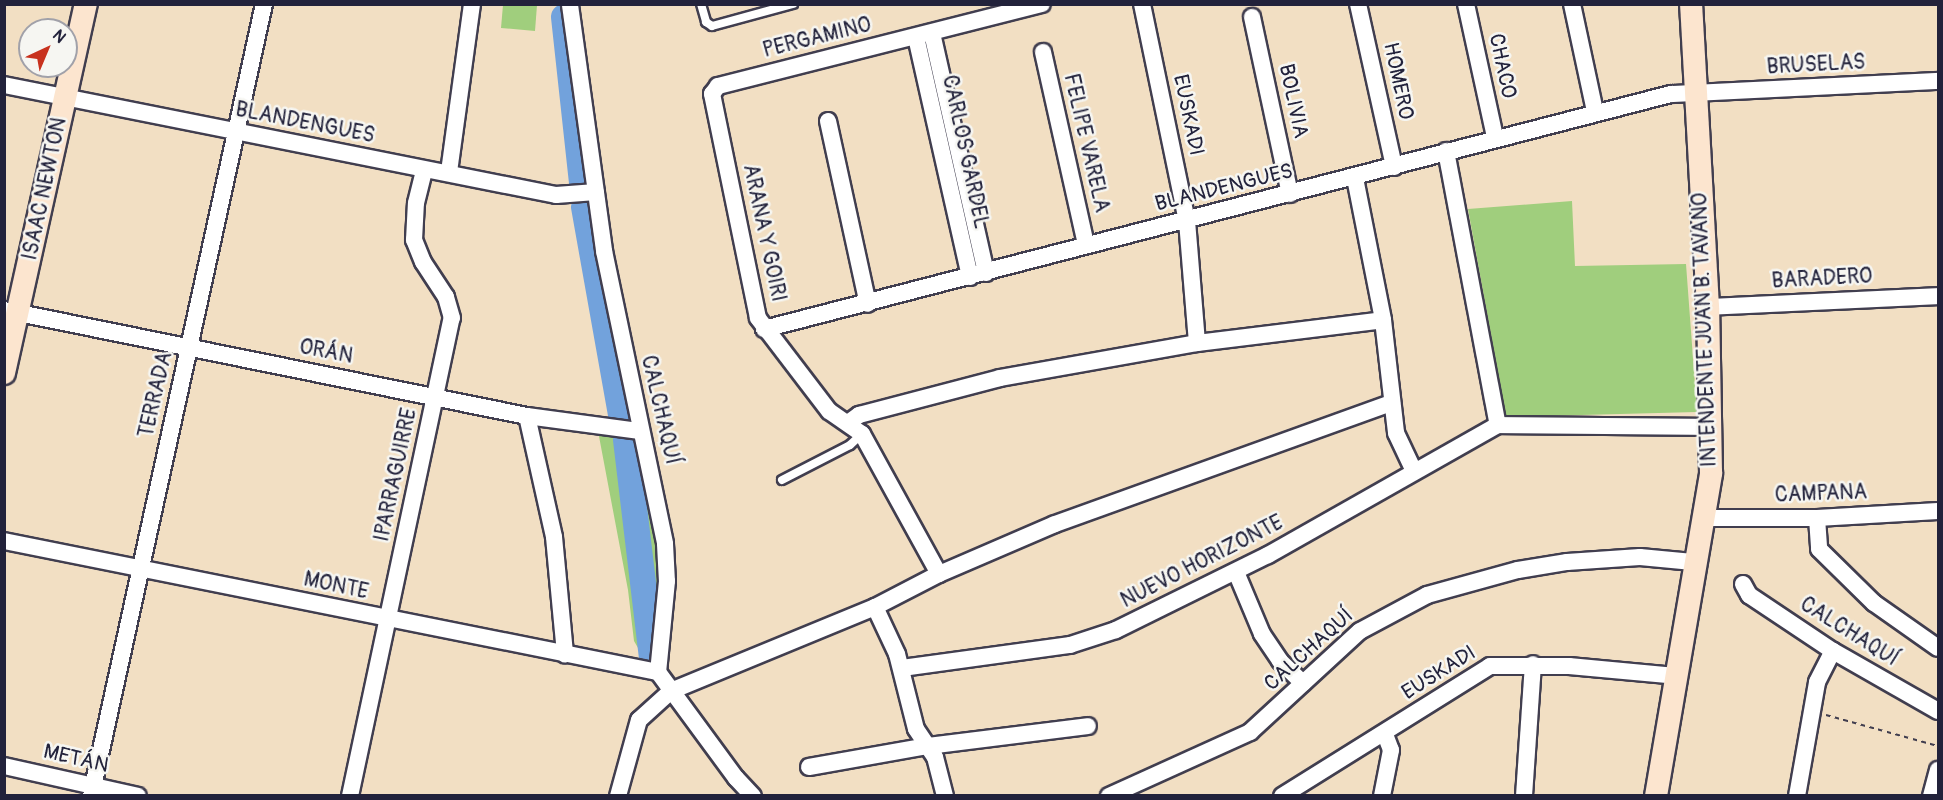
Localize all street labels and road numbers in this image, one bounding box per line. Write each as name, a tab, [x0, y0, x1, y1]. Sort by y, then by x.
street label: PERGAMINO	[760, 12, 874, 64]
street label: CHACO	[1483, 31, 1521, 101]
street label: HOMERO	[1378, 40, 1418, 122]
street label: BRUSELAS	[1766, 50, 1866, 80]
street label: BOLIVIA	[1273, 62, 1313, 140]
street label: FELIPE VARELA	[1058, 71, 1114, 215]
street label: EUSKADI	[1167, 72, 1209, 158]
street label: CARLOS GARDEL	[936, 73, 994, 231]
street label: BLANDENGUES	[233, 97, 377, 149]
street label: ISAAC NEWTON	[18, 115, 72, 263]
street label: BLANDENGUES	[1152, 159, 1296, 217]
street label: ARANA Y GOIRI	[737, 162, 791, 304]
street label: INTENDENTE JUAN B. TAVANO	[1688, 192, 1722, 468]
street label: BARADERO	[1771, 264, 1873, 294]
street label: ORÁN	[297, 334, 355, 370]
street label: TERRADA	[134, 350, 178, 440]
street label: CALCHAQUÍ	[635, 353, 685, 467]
street label: IPARRAGUIRRE	[370, 406, 422, 544]
street label: CAMPANA	[1774, 480, 1868, 508]
street label: NUEVO HORIZONTE	[1117, 510, 1287, 614]
street label: MONTE	[301, 567, 371, 605]
street label: CALCHAQUÍ	[1795, 592, 1903, 672]
street label: CALCHAQUÍ	[1259, 604, 1359, 696]
street label: EUSKADI	[1397, 640, 1481, 706]
street label: METÁN	[41, 739, 111, 779]

